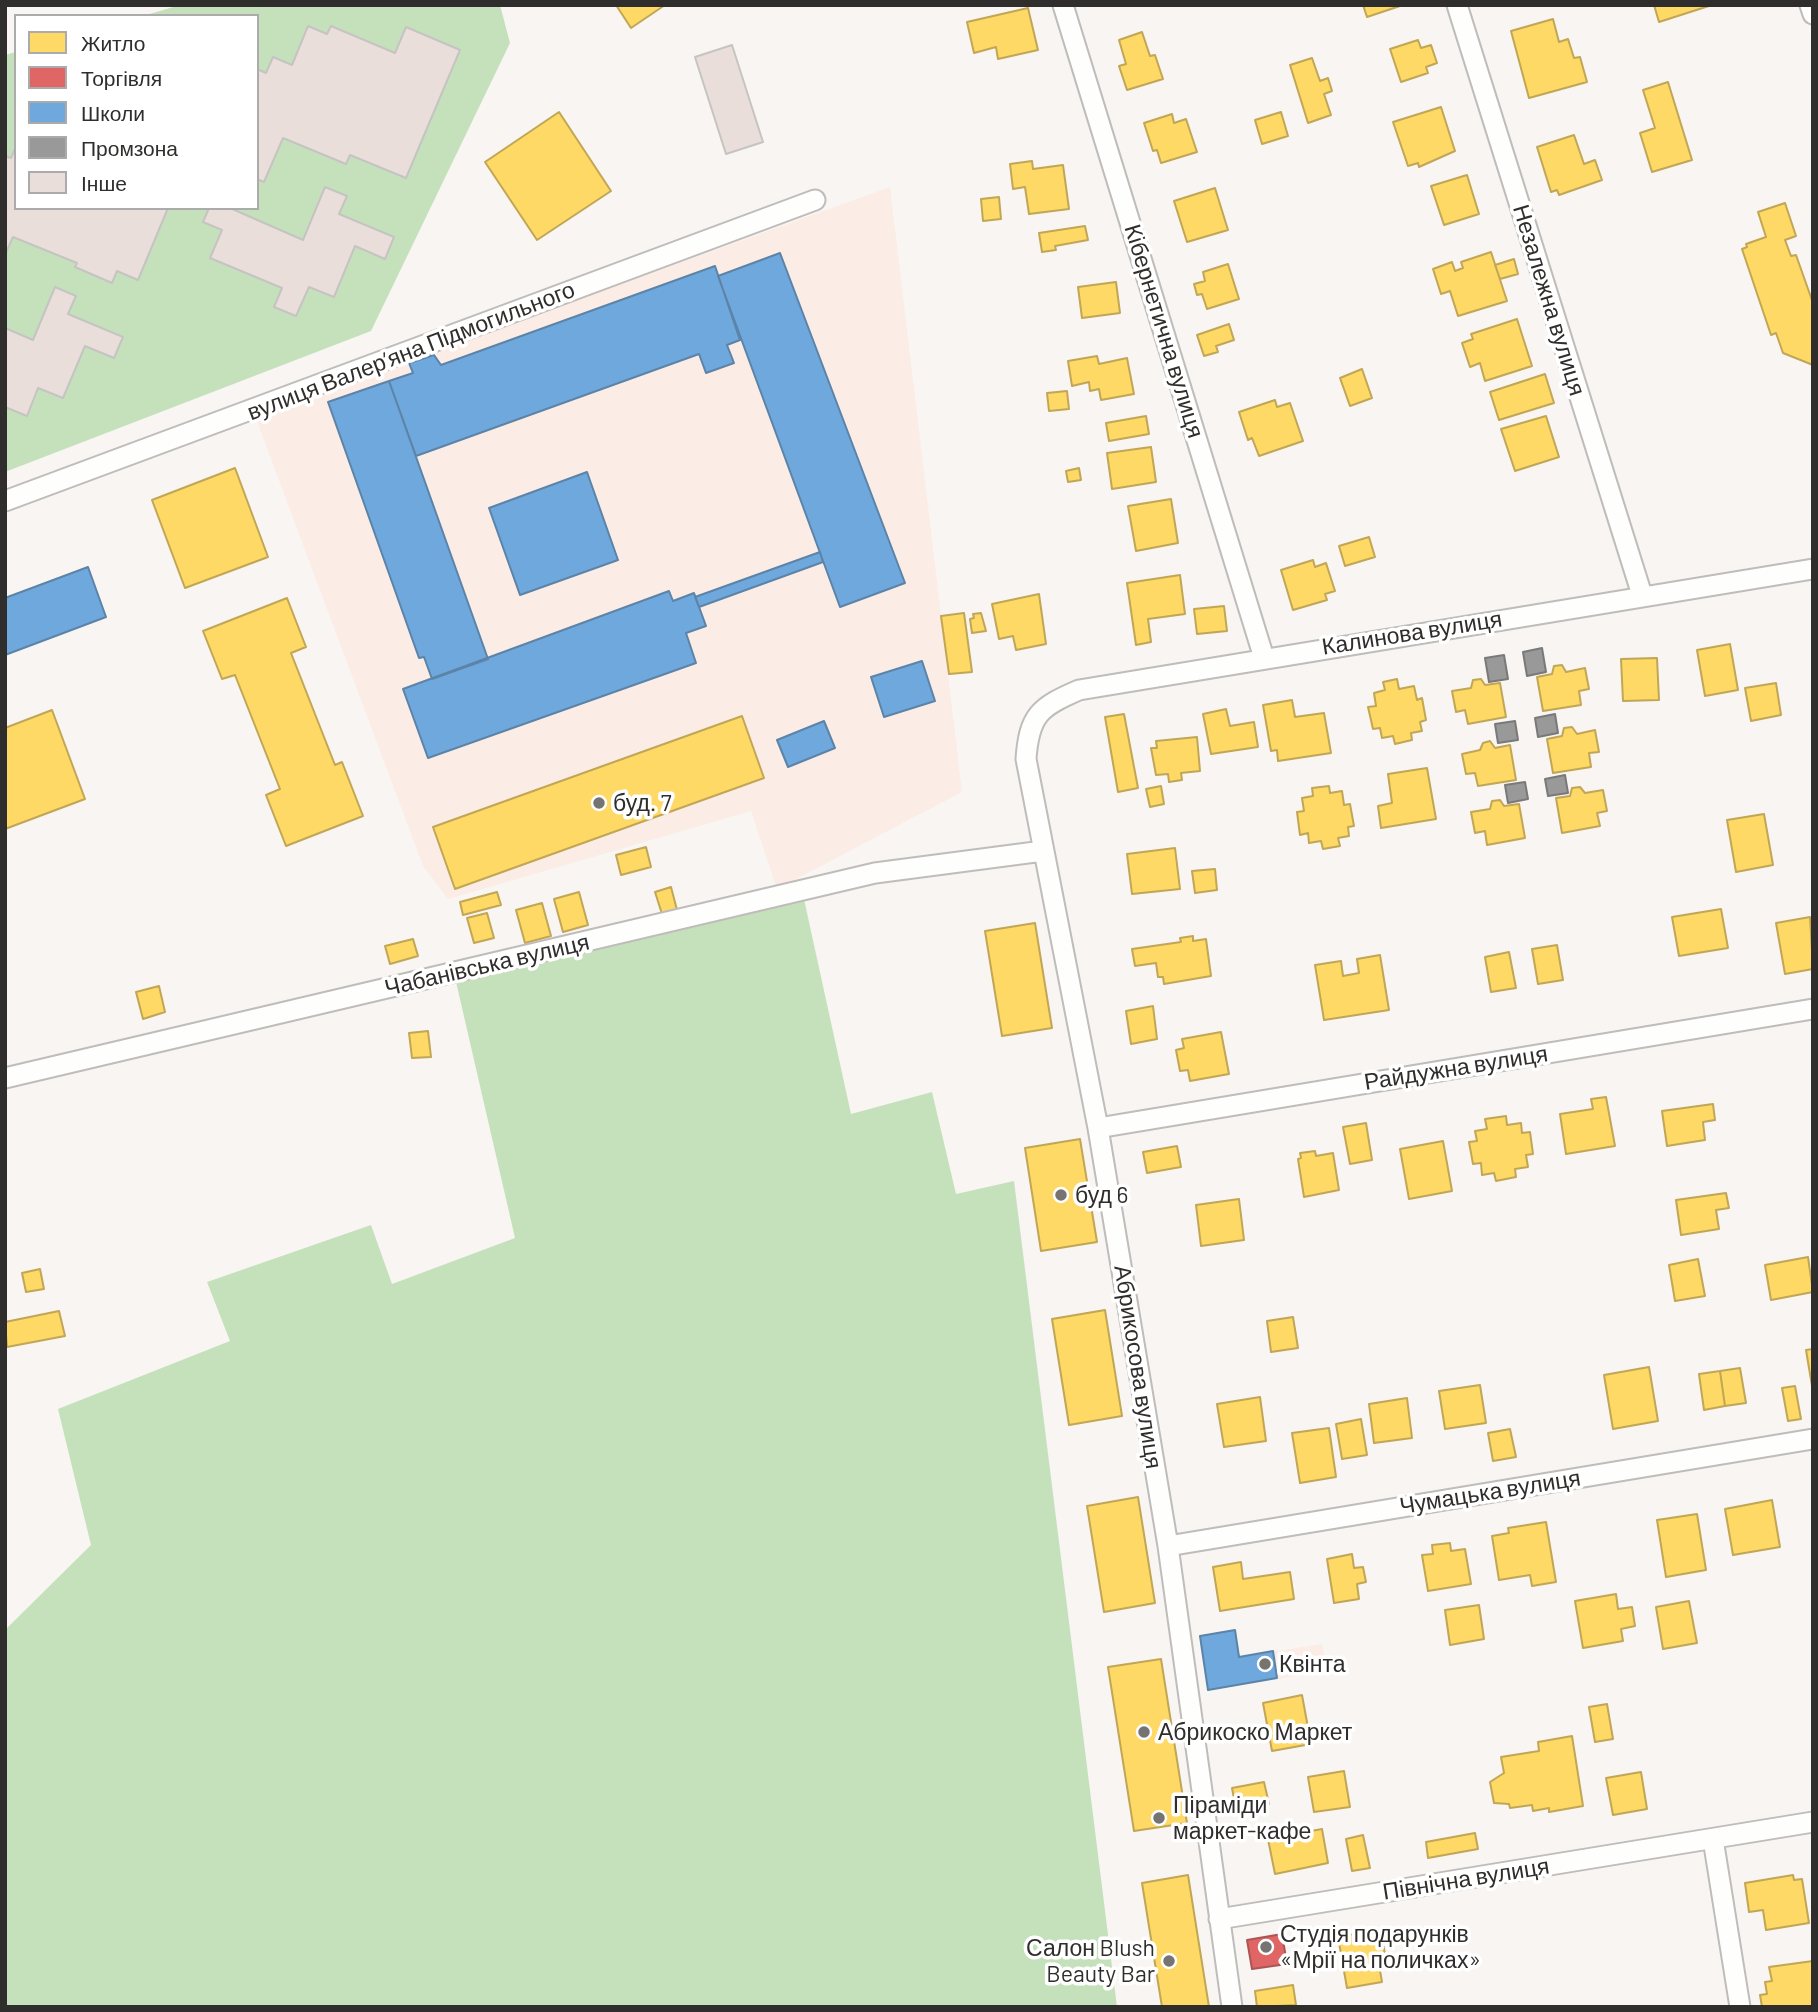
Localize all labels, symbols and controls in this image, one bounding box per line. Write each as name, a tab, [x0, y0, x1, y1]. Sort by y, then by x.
legend	[14, 14, 259, 210]
text: Житло	[81, 30, 145, 55]
text: Торгівля	[81, 65, 162, 90]
text: Школи	[81, 100, 145, 125]
text: Промзона	[81, 135, 178, 160]
text: Інше	[81, 170, 127, 195]
street label: Незалежна вулиця	[1507, 201, 1591, 399]
street label: Кібернетична вулиця	[1118, 221, 1210, 441]
street label: вулиця Валерʼяна Підмогильного	[243, 276, 579, 426]
street label: Калинова вулиця	[1320, 605, 1504, 661]
place label: буд. 7	[613, 789, 672, 817]
marker: буд. 7	[591, 795, 607, 811]
street label: Чабанівська вулиця	[382, 928, 592, 1002]
street label: Райдужна вулиця	[1362, 1040, 1550, 1096]
place label: буд 6	[1075, 1181, 1128, 1209]
marker: буд 6	[1053, 1187, 1069, 1203]
street label: Абрикосова вулиця	[1108, 1263, 1168, 1471]
street label: Чумацька вулиця	[1398, 1464, 1582, 1520]
place label: Квінта	[1279, 1650, 1345, 1678]
marker: Квінта	[1257, 1656, 1273, 1672]
place label: Абрикоско Маркет	[1158, 1718, 1352, 1746]
marker: Абрикоско Маркет	[1136, 1724, 1152, 1740]
place label: Піраміди маркет-кафе	[1173, 1791, 1311, 1845]
marker: Піраміди маркет-кафе	[1151, 1810, 1167, 1826]
street label: Північна вулиця	[1381, 1852, 1551, 1906]
place label: Студія подарунків «Мрії на поличках»	[1280, 1920, 1481, 1974]
place label: Салон Blush Beauty Bar	[1026, 1934, 1155, 1988]
marker: Студія подарунків «Мрії на поличках»	[1258, 1939, 1274, 1955]
marker: Салон Blush Beauty Bar	[1161, 1953, 1177, 1969]

